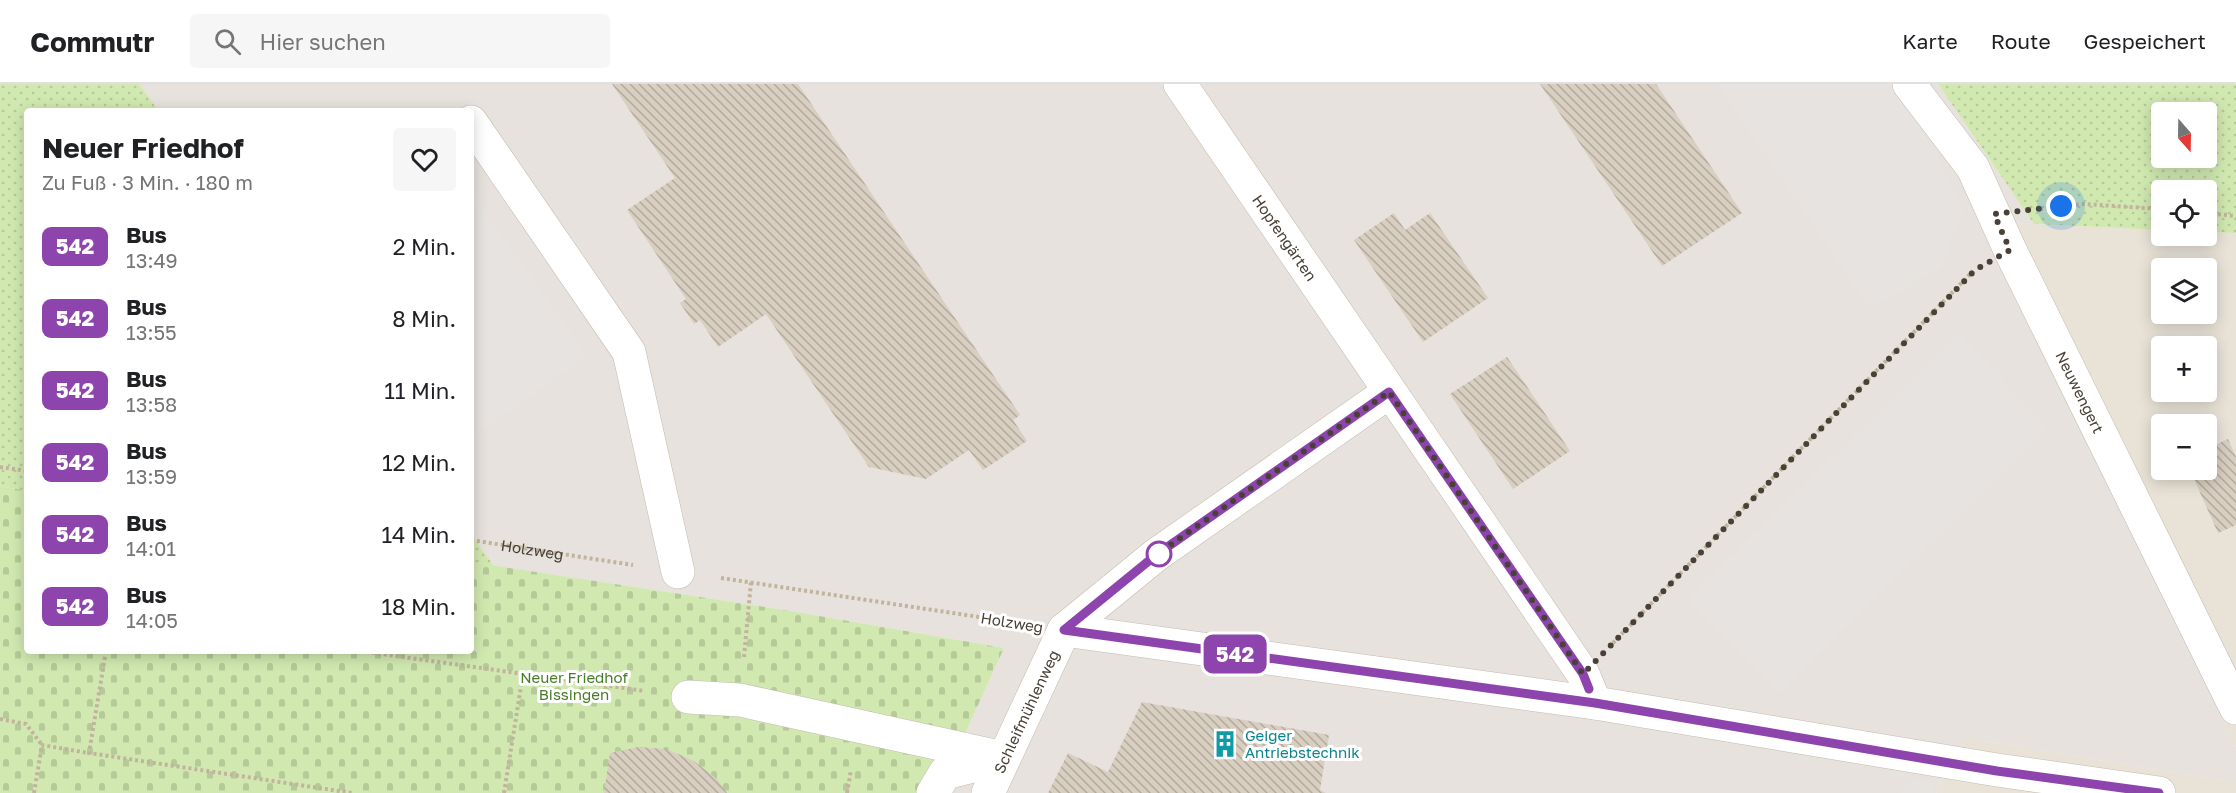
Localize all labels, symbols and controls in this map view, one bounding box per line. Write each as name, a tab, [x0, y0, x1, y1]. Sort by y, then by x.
search box	[190, 14, 610, 68]
text: Commutr	[30, 25, 154, 58]
icon: search	[211, 25, 244, 58]
text: Hier suchen	[259, 28, 386, 55]
text: Karte	[1902, 28, 1958, 54]
text: Route	[1991, 28, 2051, 54]
text: Gespeichert	[2084, 28, 2206, 54]
north arrow	[2151, 102, 2217, 168]
map controls	[2151, 102, 2217, 480]
button: heart	[393, 128, 456, 191]
text: Neuer Friedhof	[42, 131, 244, 164]
text: Zu Fuß · 3 Min. · 180 m	[42, 170, 253, 194]
button: locate	[2151, 180, 2217, 246]
street label: Hopfengärten	[1249, 191, 1321, 284]
your location	[2046, 191, 2076, 221]
text: Bus	[126, 221, 167, 248]
text: 542	[56, 233, 94, 259]
text: 2 Min.	[393, 233, 456, 260]
text: 13:49	[126, 248, 178, 272]
button: layers	[2151, 258, 2217, 324]
text: Bus	[126, 293, 167, 320]
text: 542	[56, 305, 94, 331]
text: 8 Min.	[392, 305, 456, 332]
text: 13:55	[126, 320, 177, 344]
button: +	[2151, 336, 2217, 402]
street label: Neuwengert	[2052, 348, 2108, 436]
text: Bus	[126, 365, 167, 392]
text: 542	[56, 377, 94, 403]
text: 11 Min.	[384, 377, 456, 404]
text: 13:58	[126, 392, 177, 416]
button: −	[2151, 414, 2217, 480]
text: Bus	[126, 437, 167, 464]
text: 542	[56, 449, 94, 475]
text: 12 Min.	[382, 449, 456, 476]
text: 13:59	[126, 464, 177, 488]
text: Bus	[126, 509, 167, 536]
text: 542	[56, 521, 94, 547]
text: 14 Min.	[381, 521, 456, 548]
text: 14:01	[126, 536, 176, 560]
street label: Holzweg	[500, 536, 565, 563]
unlabelled marker	[1146, 541, 1172, 567]
text: Bus	[126, 581, 167, 608]
text: 542	[56, 593, 94, 619]
text: 18 Min.	[381, 593, 456, 620]
text: 14:05	[126, 608, 178, 632]
street label: Holzweg	[979, 608, 1045, 636]
line badge: 542	[1200, 634, 1270, 674]
text: 542	[1216, 641, 1254, 667]
street label: Schleifmühlenweg	[990, 647, 1062, 776]
park label: Neuer Friedhof Bissingen	[520, 668, 628, 703]
place label: Geiger Antriebstechnik	[1245, 726, 1360, 761]
building icon: Geiger Antriebstechnik	[1210, 729, 1240, 759]

